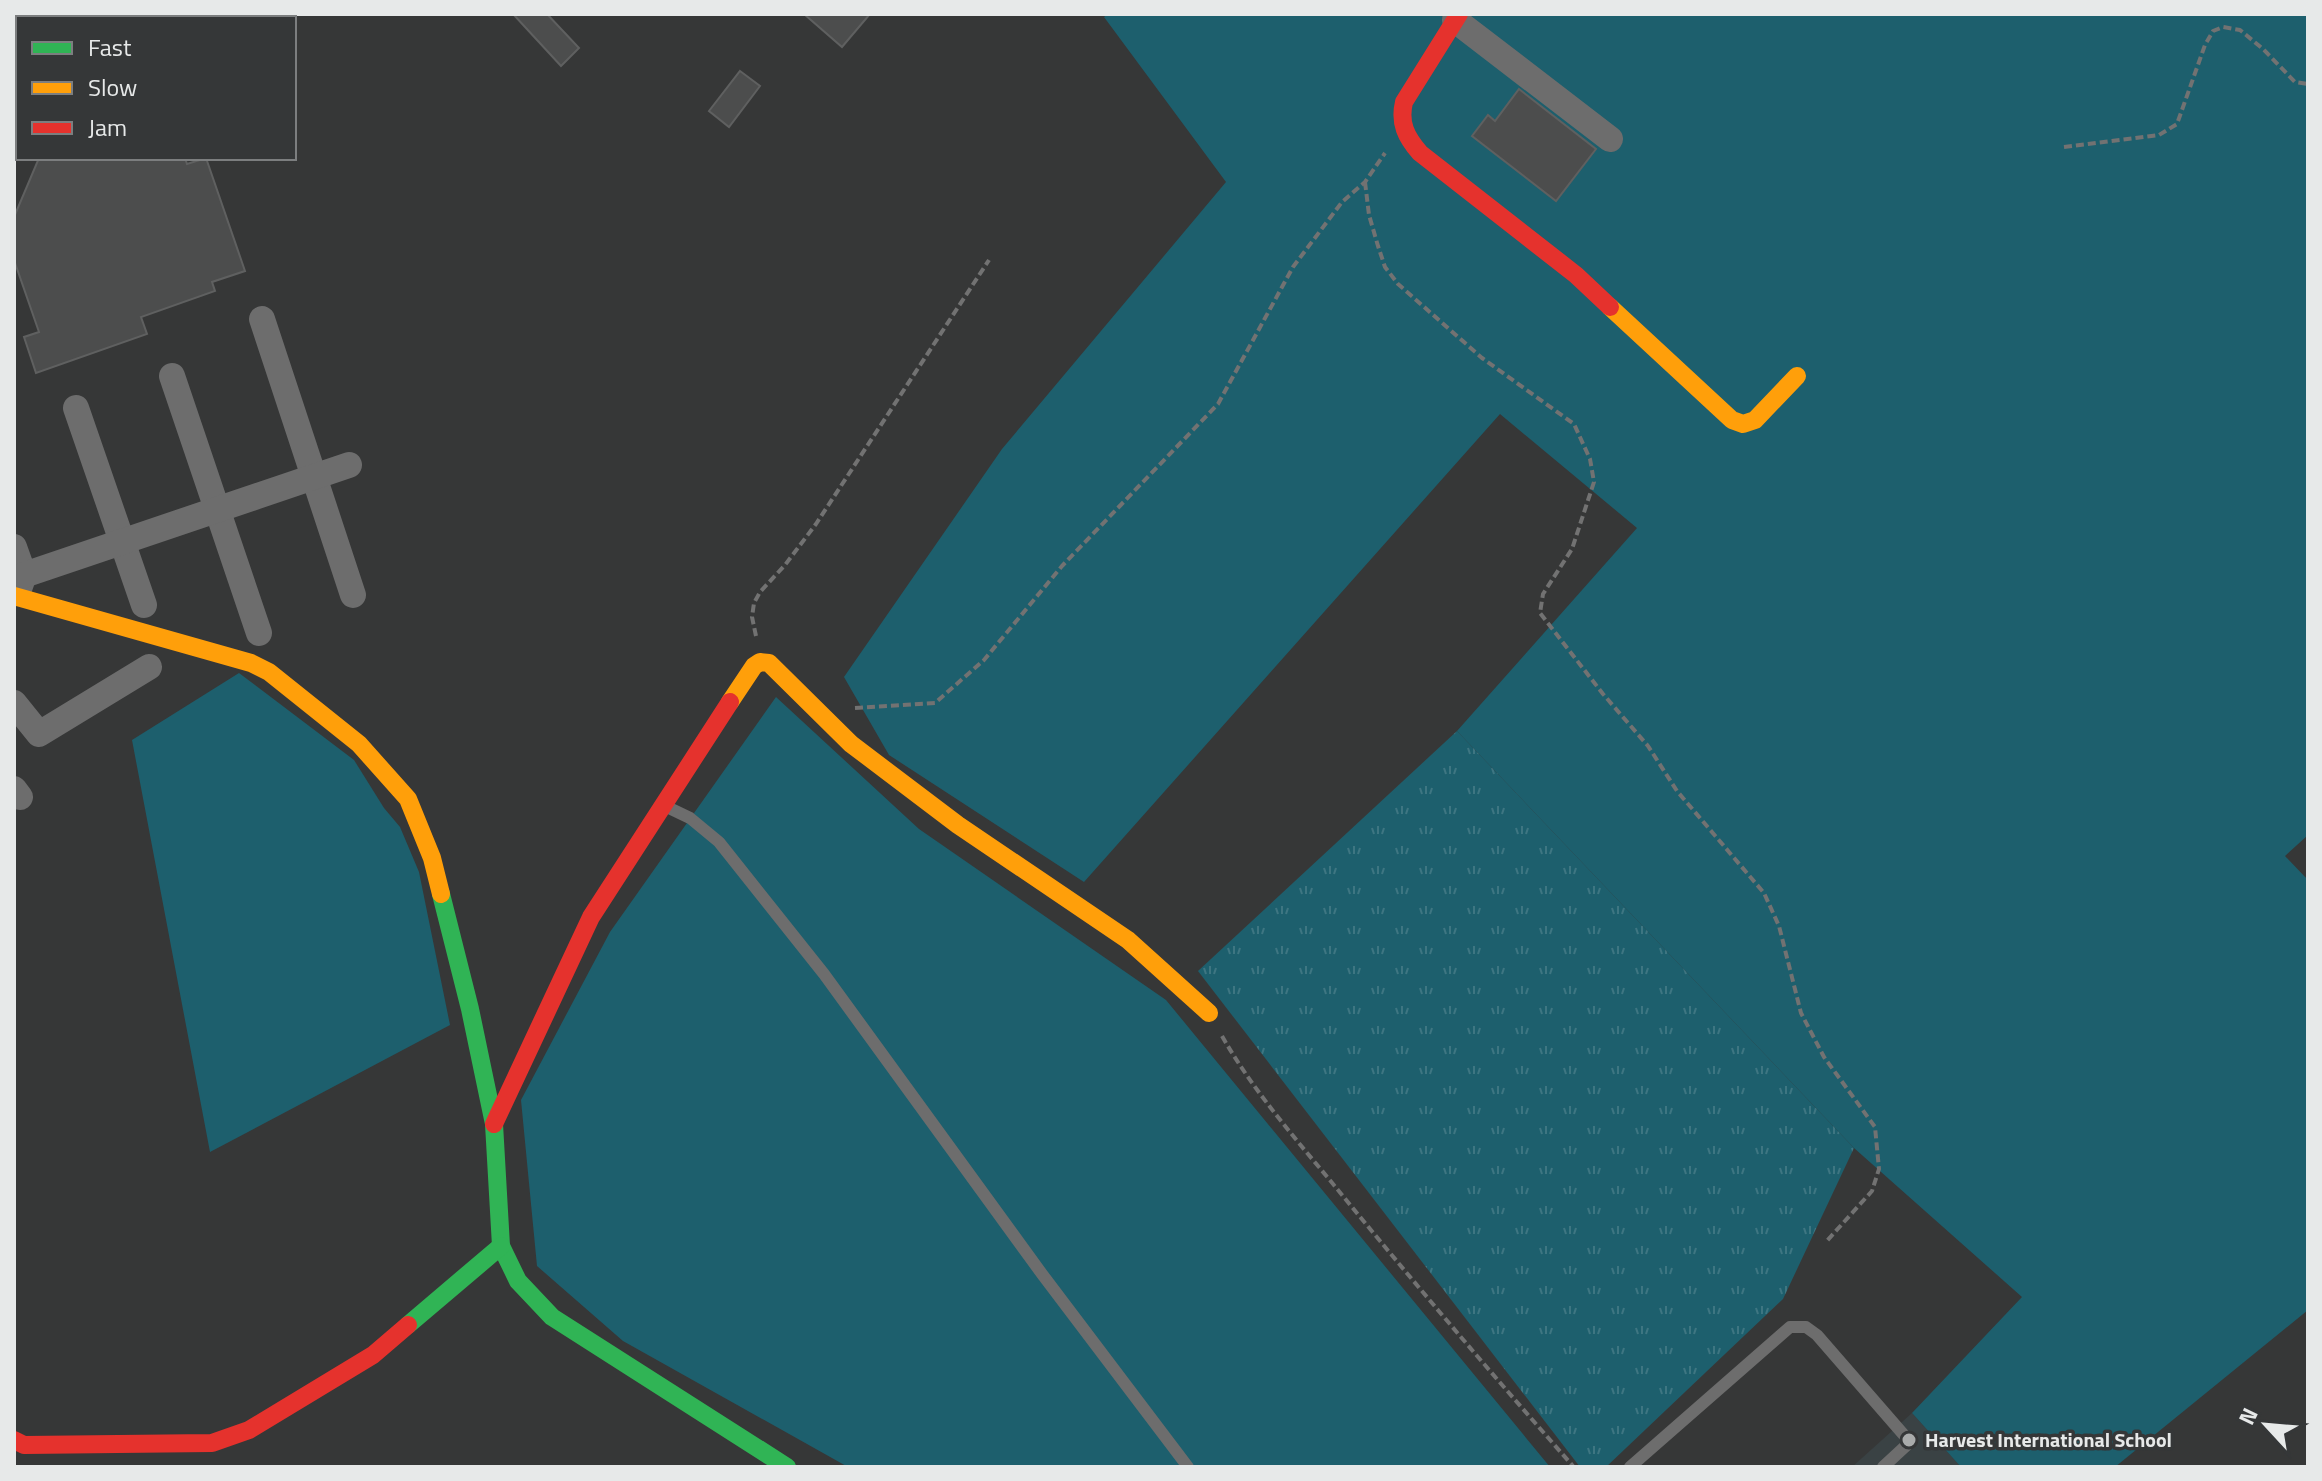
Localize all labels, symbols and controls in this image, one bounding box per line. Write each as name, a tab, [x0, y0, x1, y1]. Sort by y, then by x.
legend	[16, 16, 296, 160]
text: Fast	[88, 29, 132, 65]
text: Slow	[88, 69, 137, 105]
text: Jam	[88, 109, 127, 145]
north arrow	[2226, 1385, 2306, 1465]
text: N	[2229, 1402, 2267, 1431]
place label: Harvest International School	[1925, 1424, 2172, 1455]
marker: Harvest International School	[1900, 1431, 1918, 1449]

